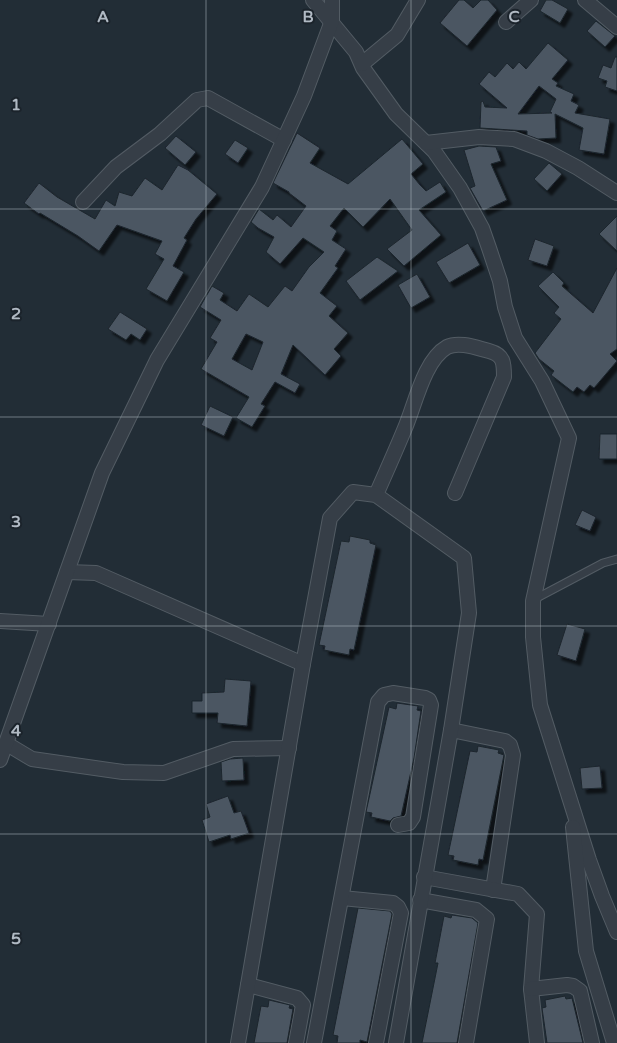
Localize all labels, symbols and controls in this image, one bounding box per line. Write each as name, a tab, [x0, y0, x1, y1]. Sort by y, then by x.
text: A	[97, 7, 109, 27]
text: B	[302, 7, 314, 27]
text: C	[508, 7, 520, 27]
text: 1	[11, 95, 21, 115]
text: 2	[11, 304, 21, 324]
text: 3	[11, 512, 21, 532]
text: 4	[11, 721, 21, 741]
text: 5	[11, 929, 21, 949]

